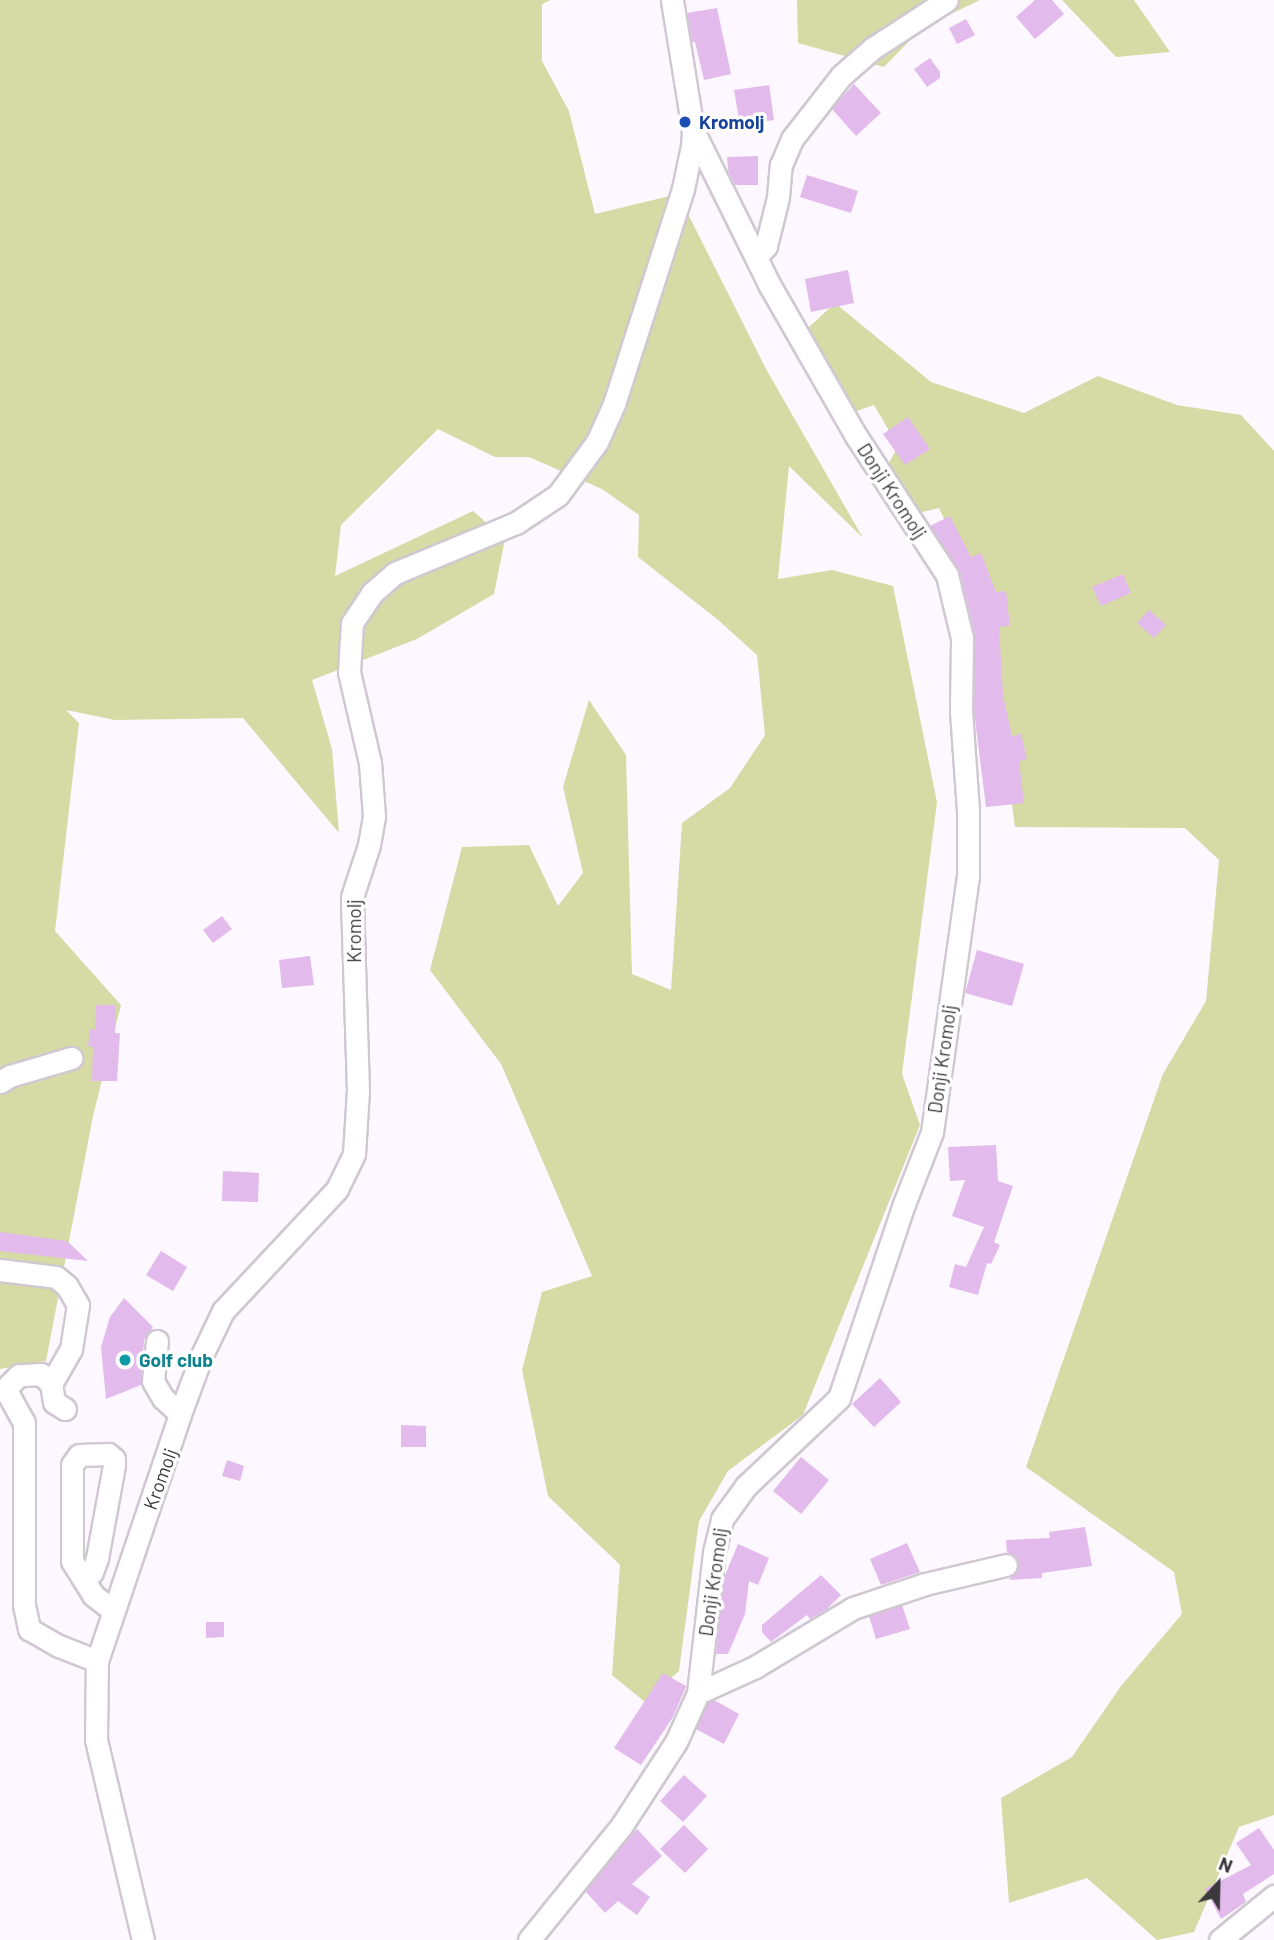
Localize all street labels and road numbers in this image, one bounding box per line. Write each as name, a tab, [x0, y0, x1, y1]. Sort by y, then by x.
street label: Donji Kromolj	[853, 439, 931, 543]
street label: Kromolj	[343, 899, 365, 963]
street label: Donji Kromolj	[923, 1003, 961, 1115]
street label: Kromolj	[138, 1445, 182, 1513]
street label: Donji Kromolj	[694, 1526, 732, 1638]

